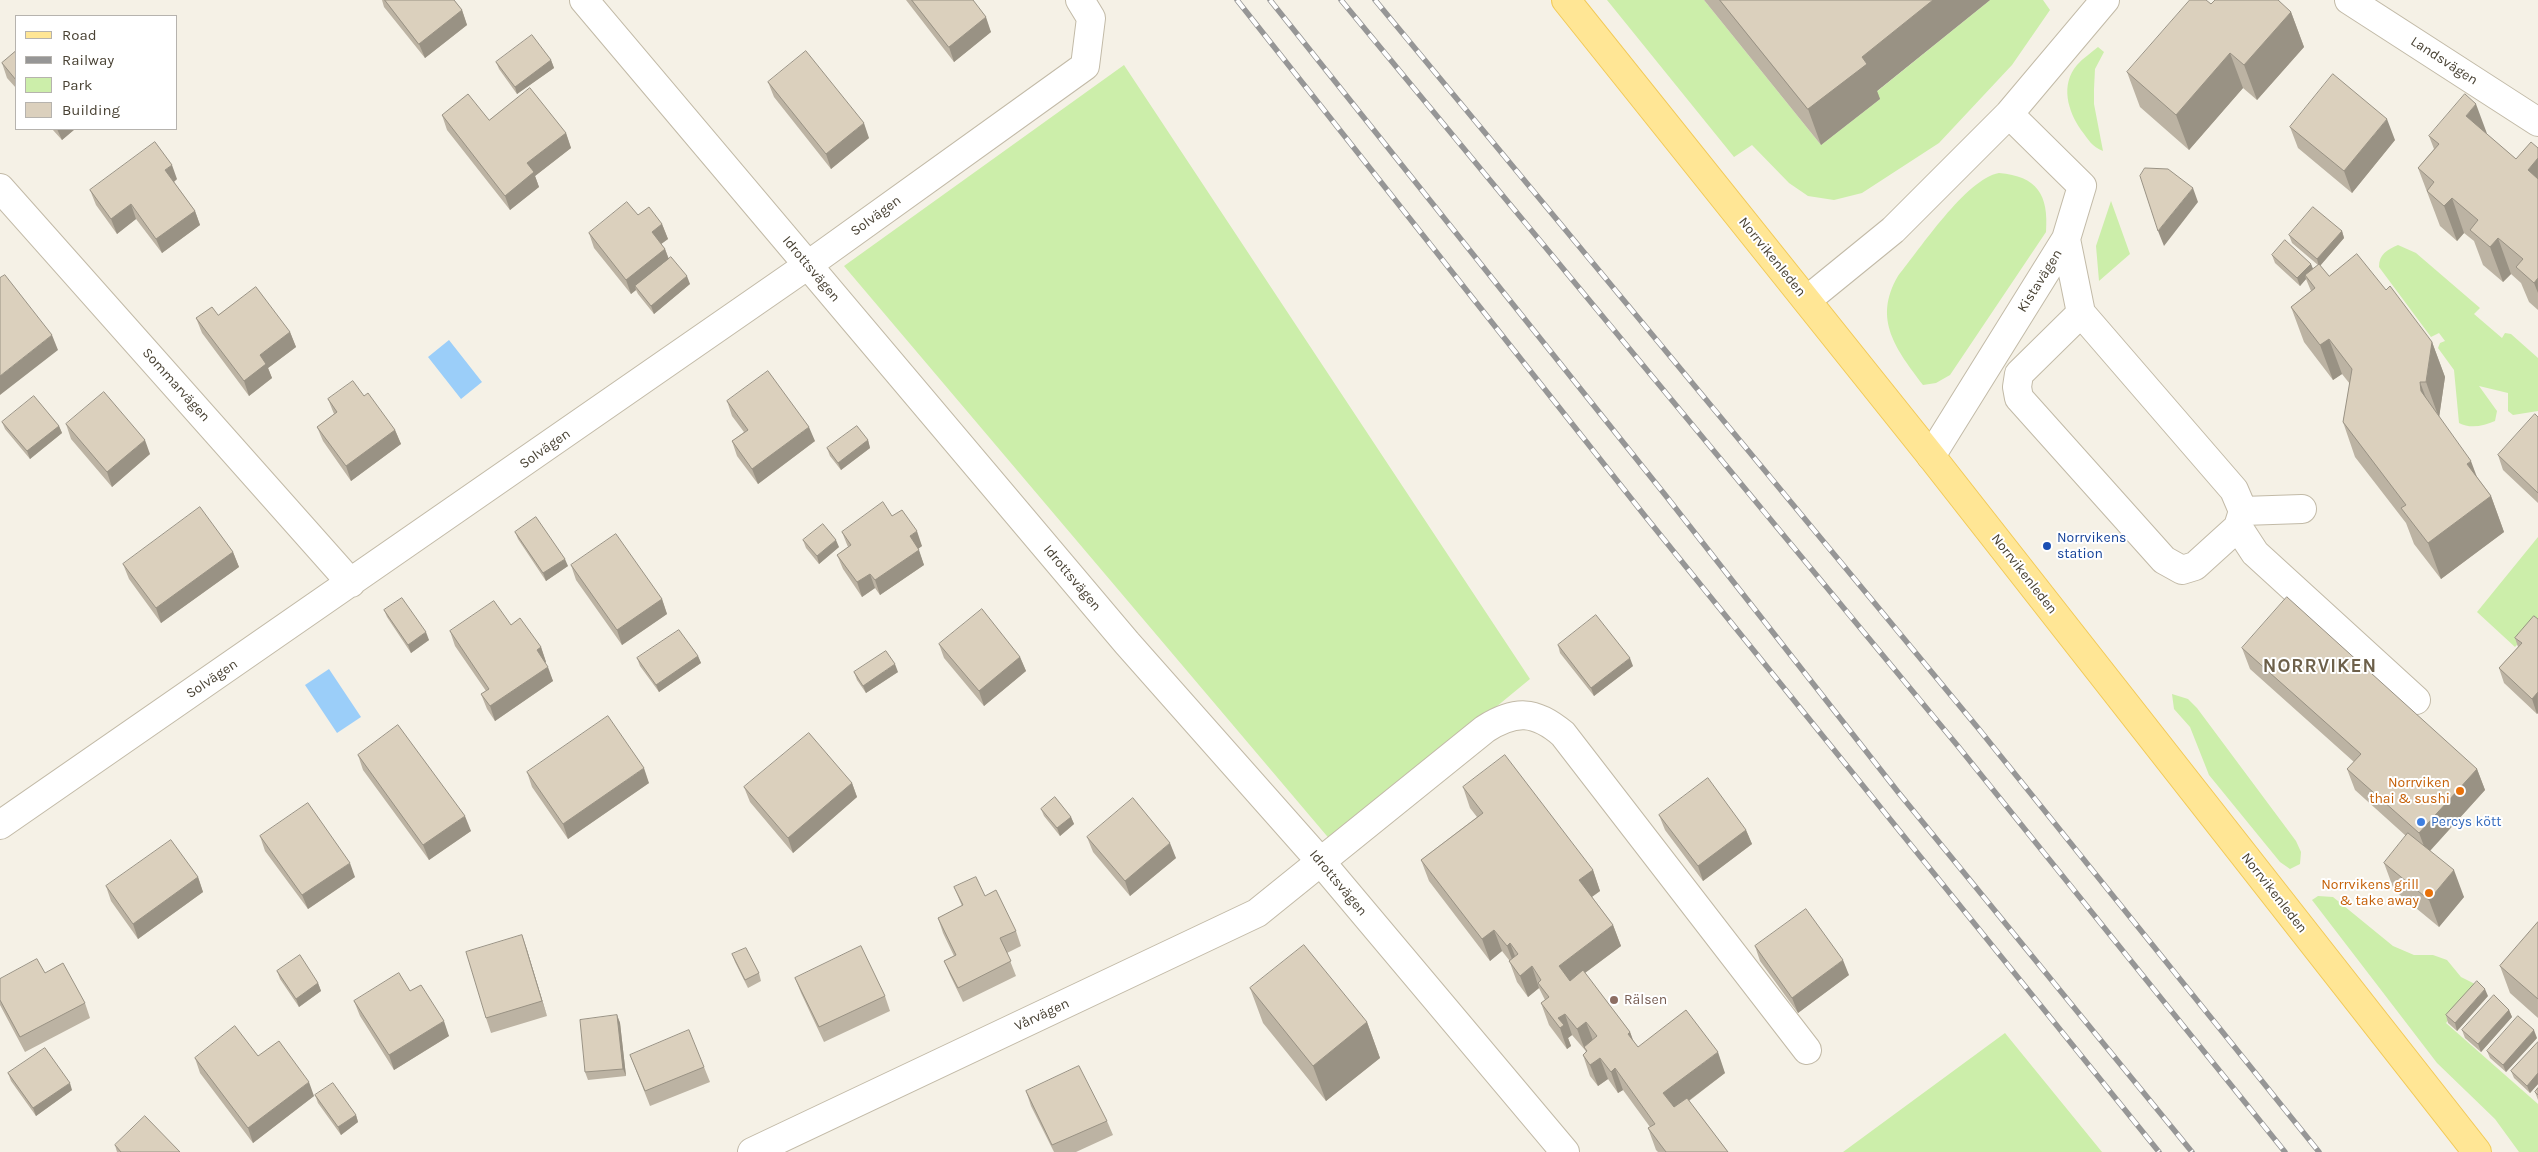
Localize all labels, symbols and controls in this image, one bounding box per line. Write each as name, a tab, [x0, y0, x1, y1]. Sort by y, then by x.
legend	[15, 15, 178, 130]
text: Road	[62, 26, 97, 44]
street label: Landsvägen	[2407, 33, 2481, 89]
text: Railway	[62, 51, 114, 69]
text: Park	[62, 76, 92, 94]
text: Building	[62, 101, 120, 119]
street label: Solvägen	[847, 192, 905, 240]
street label: Norrvikenleden	[1735, 214, 1809, 300]
street label: Idrottsvägen	[779, 233, 843, 305]
street label: Kistavägen	[2014, 246, 2066, 316]
street label: Sommarvägen	[139, 345, 213, 425]
street label: Solvägen	[516, 425, 574, 473]
place label: Norrvikens station	[2057, 530, 2126, 562]
street label: Norrvikenleden	[1987, 531, 2061, 617]
marker: Norrvikens station	[2041, 540, 2053, 552]
street label: Idrottsvägen	[1040, 542, 1104, 614]
street label: Solvägen	[183, 656, 241, 702]
district label: NORRVIKEN	[2262, 656, 2378, 678]
place label: Norrviken thai & sushi	[2369, 775, 2450, 808]
marker: Norrviken thai & sushi	[2454, 785, 2466, 797]
place label: Percys kött	[2431, 814, 2501, 830]
marker: Percys kött	[2415, 816, 2427, 828]
street label: Idrottsvägen	[1306, 847, 1370, 919]
street label: Norrvikenleden	[2237, 850, 2311, 936]
place label: Norrvikens grill & take away	[2321, 877, 2419, 910]
marker: Norrvikens grill & take away	[2423, 887, 2435, 899]
place label: Rälsen	[1624, 992, 1667, 1008]
marker: Rälsen	[1608, 994, 1620, 1006]
street label: Vårvägen	[1012, 995, 1072, 1035]

